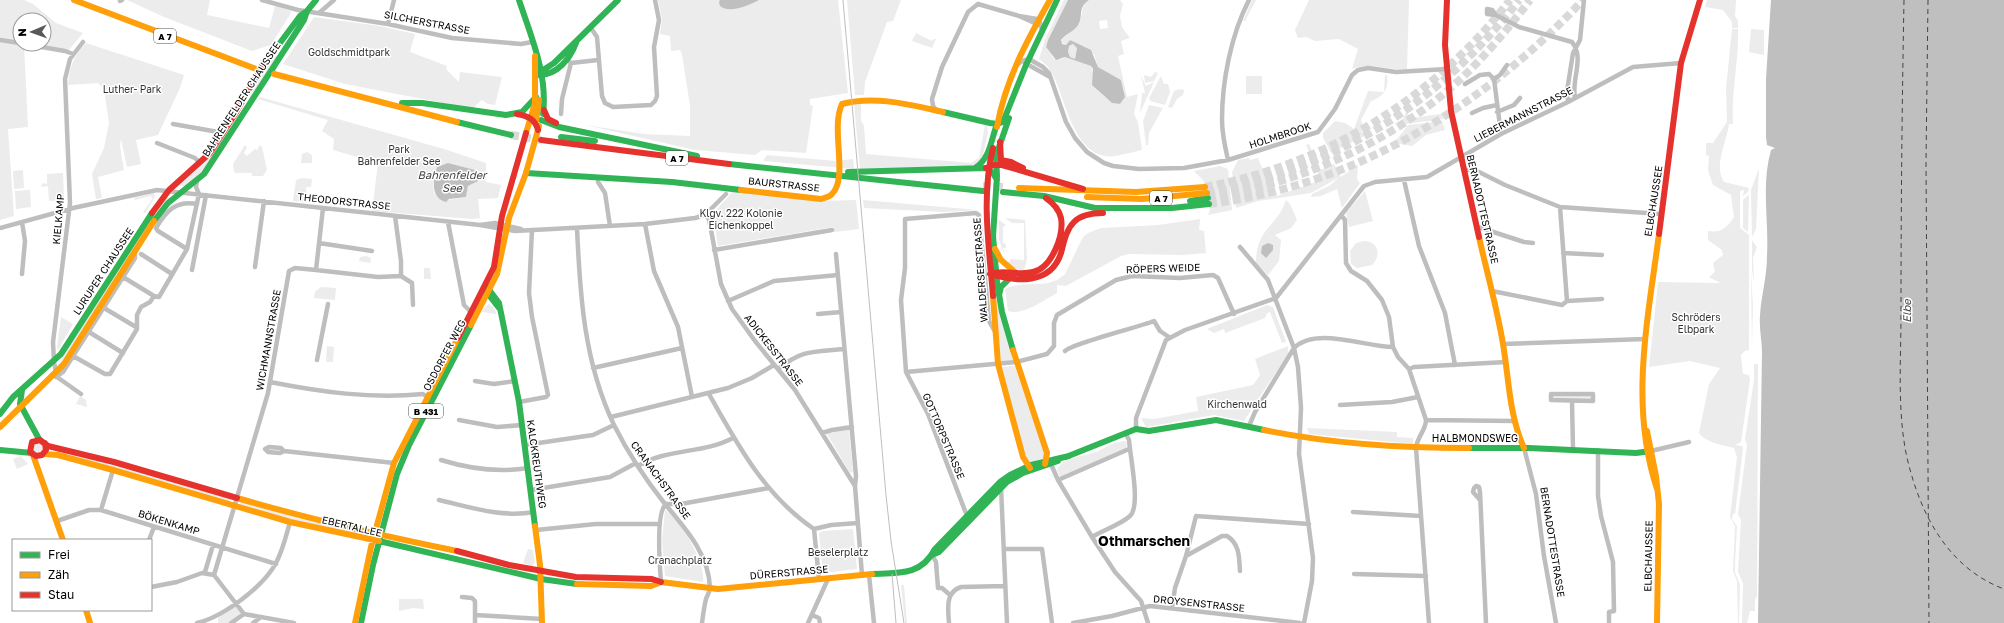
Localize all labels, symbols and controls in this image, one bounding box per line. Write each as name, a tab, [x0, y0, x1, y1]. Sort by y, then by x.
street label: SILCHERSTRASSE	[383, 8, 471, 36]
north arrow	[12, 12, 52, 52]
text: N	[15, 28, 28, 37]
road number: A 7	[154, 29, 176, 43]
street label: BAHRENFELDER CHAUSSEE	[199, 39, 283, 159]
park label: Goldschmidtpark	[308, 46, 390, 58]
park label: Luther- Park	[103, 83, 162, 95]
street label: LIEBERMANNSTRASSE	[1471, 84, 1575, 144]
street label: HOLMBROOK	[1247, 119, 1313, 151]
park label: Park Bahrenfelder See	[357, 143, 441, 167]
road number: A 7	[666, 151, 688, 165]
street label: BERNADOTTESTRASSE	[1465, 153, 1501, 265]
street label: ELBCHAUSSEE	[1641, 165, 1665, 237]
water label: Bahrenfelder See	[418, 168, 488, 194]
street label: BAURSTRASSE	[748, 174, 820, 194]
street label: THEODORSTRASSE	[297, 190, 391, 212]
road number: A 7	[1150, 191, 1172, 205]
street label: KIELKAMP	[50, 193, 66, 245]
park label: Klgv. 222 Kolonie Eichenkoppel	[700, 207, 783, 231]
street label: WALDERSEESTRASSE	[970, 217, 990, 323]
street label: LURUPER CHAUSSEE	[70, 225, 136, 317]
street label: RÖPERS WEIDE	[1126, 260, 1200, 275]
street label: WICHMANNSTRASSE	[253, 289, 283, 391]
water label: Elbe	[1900, 298, 1913, 323]
park label: Schröders Elbpark	[1672, 311, 1720, 335]
street label: ADICKESSTRASSE	[742, 312, 806, 388]
street label: OSDORFER WEG	[420, 317, 468, 393]
street label: GOTTORPSTRASSE	[920, 391, 968, 481]
park label: Kirchenwald	[1207, 398, 1267, 410]
road number: B 431	[409, 404, 443, 418]
street label: KALCKREUTHWEG	[525, 419, 549, 509]
street label: HALBMONDSWEG	[1432, 432, 1518, 444]
street label: CRANACHSTRASSE	[629, 439, 693, 521]
street label: BERNADOTTESTRASSE	[1538, 486, 1568, 598]
street label: BÖKENKAMP	[137, 506, 202, 537]
street label: EBERTALLEE	[321, 513, 383, 539]
street label: ELBCHAUSSEE	[1641, 520, 1655, 592]
district label: Othmarschen	[1098, 532, 1190, 549]
legend	[12, 539, 152, 611]
park label: Beselerplatz	[808, 546, 868, 558]
text: Frei	[48, 547, 70, 562]
park label: Cranachplatz	[648, 554, 712, 566]
street label: DÜRERSTRASSE	[749, 562, 829, 581]
text: Zäh	[48, 567, 69, 582]
text: Stau	[48, 587, 74, 602]
street label: DROYSENSTRASSE	[1153, 592, 1245, 614]

